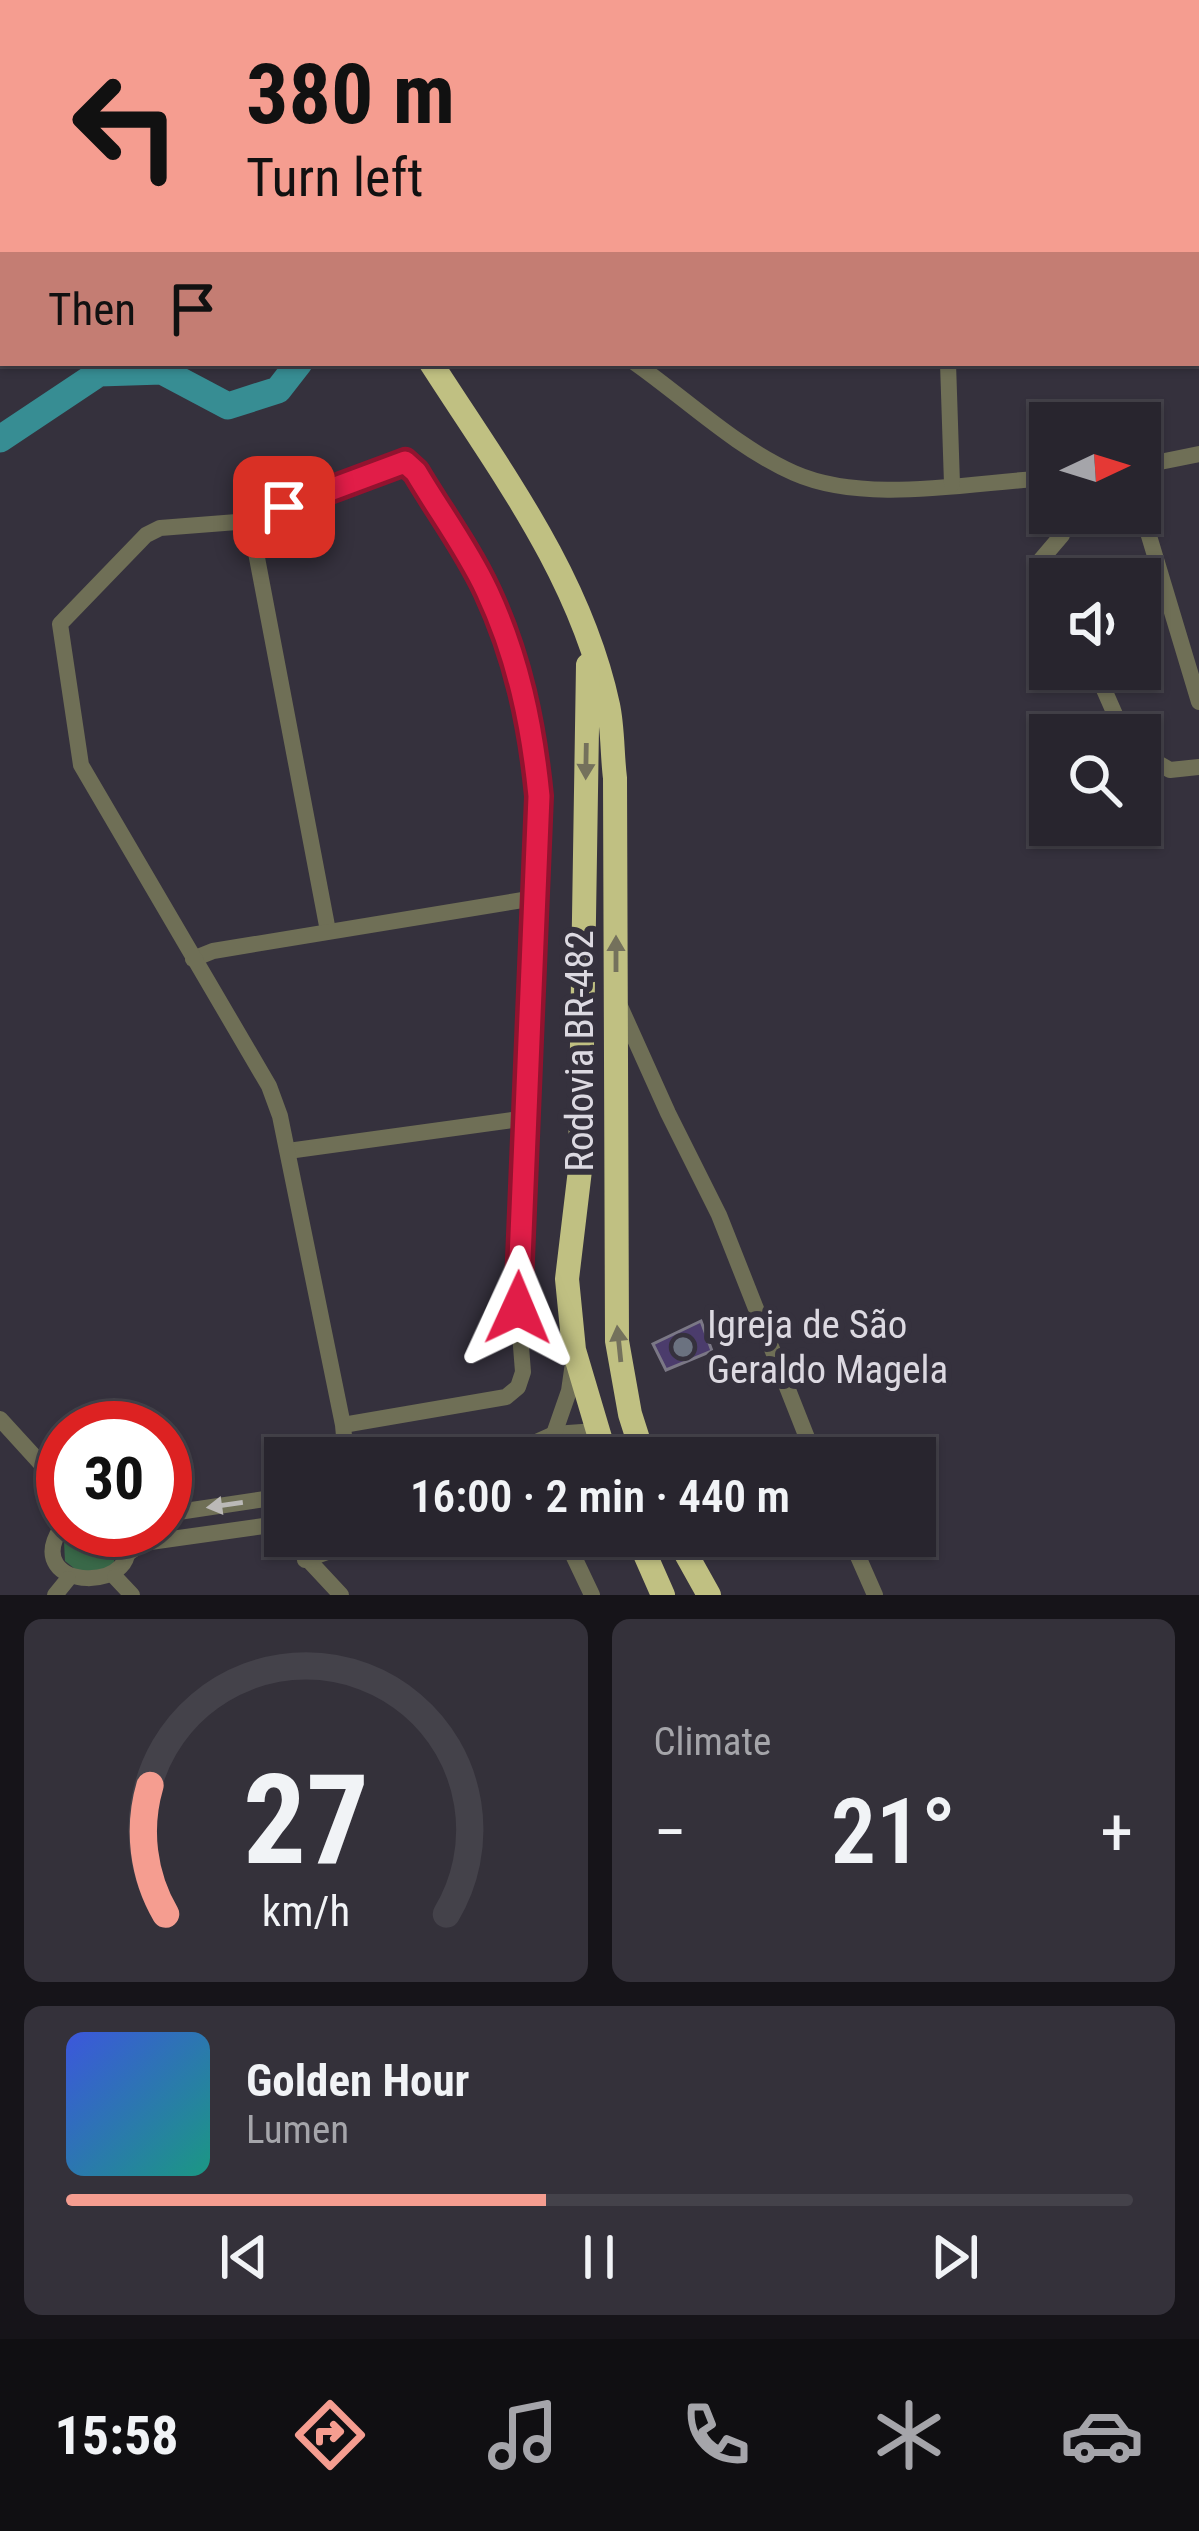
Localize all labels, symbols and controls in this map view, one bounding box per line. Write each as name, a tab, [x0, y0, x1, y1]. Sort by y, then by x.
text: 380 m	[246, 45, 455, 144]
icon: left	[48, 48, 204, 204]
text: Turn left	[246, 146, 423, 209]
icon: arrive	[160, 276, 226, 342]
text: Then	[48, 283, 136, 336]
north arrow	[1029, 402, 1161, 534]
map controls	[1029, 402, 1161, 846]
pin	[233, 456, 335, 558]
icon: arrive	[251, 474, 317, 540]
button: sound	[1029, 558, 1161, 690]
button: search	[1029, 714, 1161, 846]
one-way arrow	[576, 743, 595, 781]
street label: Rodovia BR-482	[557, 930, 603, 1172]
one-way arrow	[606, 934, 626, 972]
position arrow	[455, 1245, 581, 1371]
place label: Igreja de São Geraldo Magela	[707, 1302, 948, 1393]
one-way arrow	[609, 1325, 628, 1362]
marker: Igreja de São Geraldo Magela	[670, 1334, 696, 1360]
speed limit sign: 30	[36, 1401, 192, 1557]
text: 16:00 · 2 min · 440 m	[410, 1470, 790, 1523]
one-way arrow	[206, 1496, 243, 1515]
text: Climate	[654, 1719, 771, 1765]
text: 27	[243, 1747, 369, 1893]
text: 21°	[831, 1780, 956, 1885]
text: −	[654, 1794, 687, 1871]
text: +	[1100, 1794, 1133, 1871]
text: km/h	[262, 1885, 350, 1935]
text: Golden Hour	[246, 2054, 469, 2107]
text: Lumen	[246, 2107, 349, 2153]
icon: previous	[211, 2224, 277, 2290]
icon: pause	[566, 2224, 632, 2290]
icon: next	[922, 2224, 988, 2290]
icon: directions	[288, 2393, 372, 2477]
icon: music	[481, 2393, 565, 2477]
icon: phone	[674, 2393, 758, 2477]
icon: climate	[867, 2393, 951, 2477]
icon: car	[1060, 2393, 1144, 2477]
text: 15:58	[55, 2404, 179, 2467]

